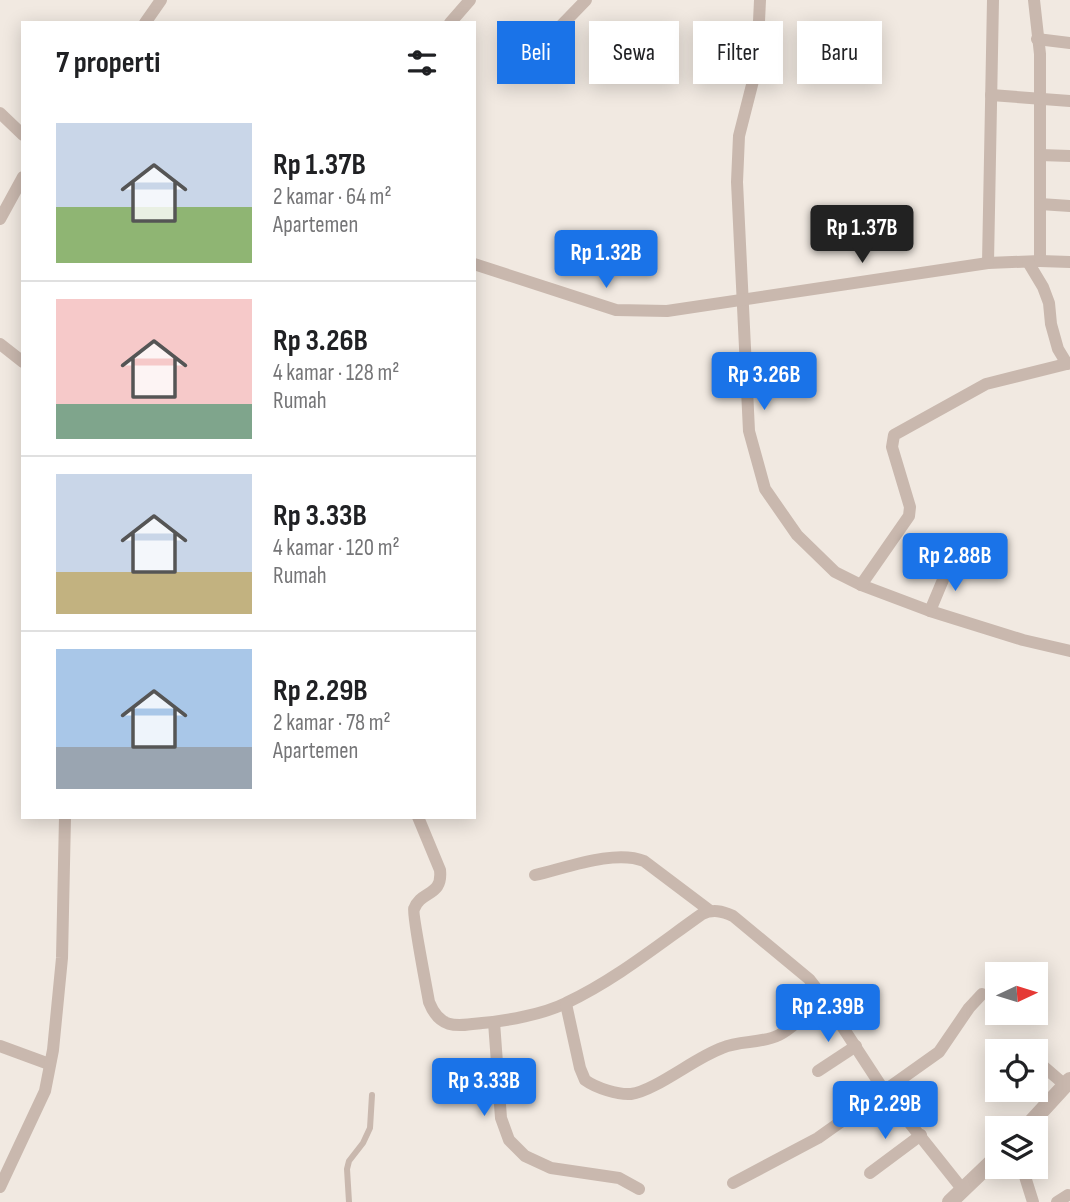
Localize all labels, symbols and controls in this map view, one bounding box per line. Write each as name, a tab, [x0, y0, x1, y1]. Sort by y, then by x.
chip: Beli	[497, 21, 575, 84]
chip: Sewa	[589, 21, 679, 84]
chip: Filter	[693, 21, 783, 84]
chip: Baru	[797, 21, 882, 84]
icon: filters	[403, 44, 441, 82]
text: 7 properti	[56, 45, 160, 81]
text: Rp 1.37B	[273, 147, 366, 183]
icon: home	[112, 151, 196, 235]
text: 2 kamar · 64 m²	[273, 183, 392, 211]
pin: Rp 1.37B	[790, 205, 934, 265]
text: Apartemen	[273, 211, 358, 239]
text: Rp 1.37B	[826, 214, 898, 242]
pin: Rp 1.32B	[534, 230, 678, 290]
text: Rp 1.32B	[571, 239, 641, 267]
text: Rp 3.26B	[273, 323, 368, 359]
icon: home	[112, 327, 196, 411]
pin: Rp 3.26B	[692, 352, 836, 412]
text: 4 kamar · 128 m²	[273, 359, 399, 387]
text: Rp 3.26B	[728, 361, 800, 389]
text: Rumah	[273, 387, 327, 415]
text: Rp 3.33B	[273, 498, 367, 534]
icon: home	[112, 502, 196, 586]
text: 4 kamar · 120 m²	[273, 534, 400, 562]
pin: Rp 2.88B	[883, 534, 1027, 593]
text: Rp 2.88B	[919, 542, 991, 570]
text: Rumah	[273, 562, 327, 590]
text: Rp 2.29B	[273, 673, 368, 709]
icon: home	[112, 677, 196, 761]
text: 2 kamar · 78 m²	[273, 709, 391, 737]
text: Apartemen	[273, 737, 358, 765]
north arrow	[985, 962, 1048, 1026]
map controls	[985, 962, 1048, 1179]
pin: Rp 2.39B	[756, 984, 900, 1044]
text: Rp 2.39B	[792, 993, 864, 1021]
button: locate	[985, 1039, 1048, 1102]
pin: Rp 3.33B	[412, 1058, 556, 1118]
text: Rp 3.33B	[448, 1067, 520, 1095]
pin: Rp 2.29B	[813, 1082, 957, 1141]
text: Rp 2.29B	[849, 1090, 921, 1118]
button: layers	[985, 1116, 1048, 1179]

